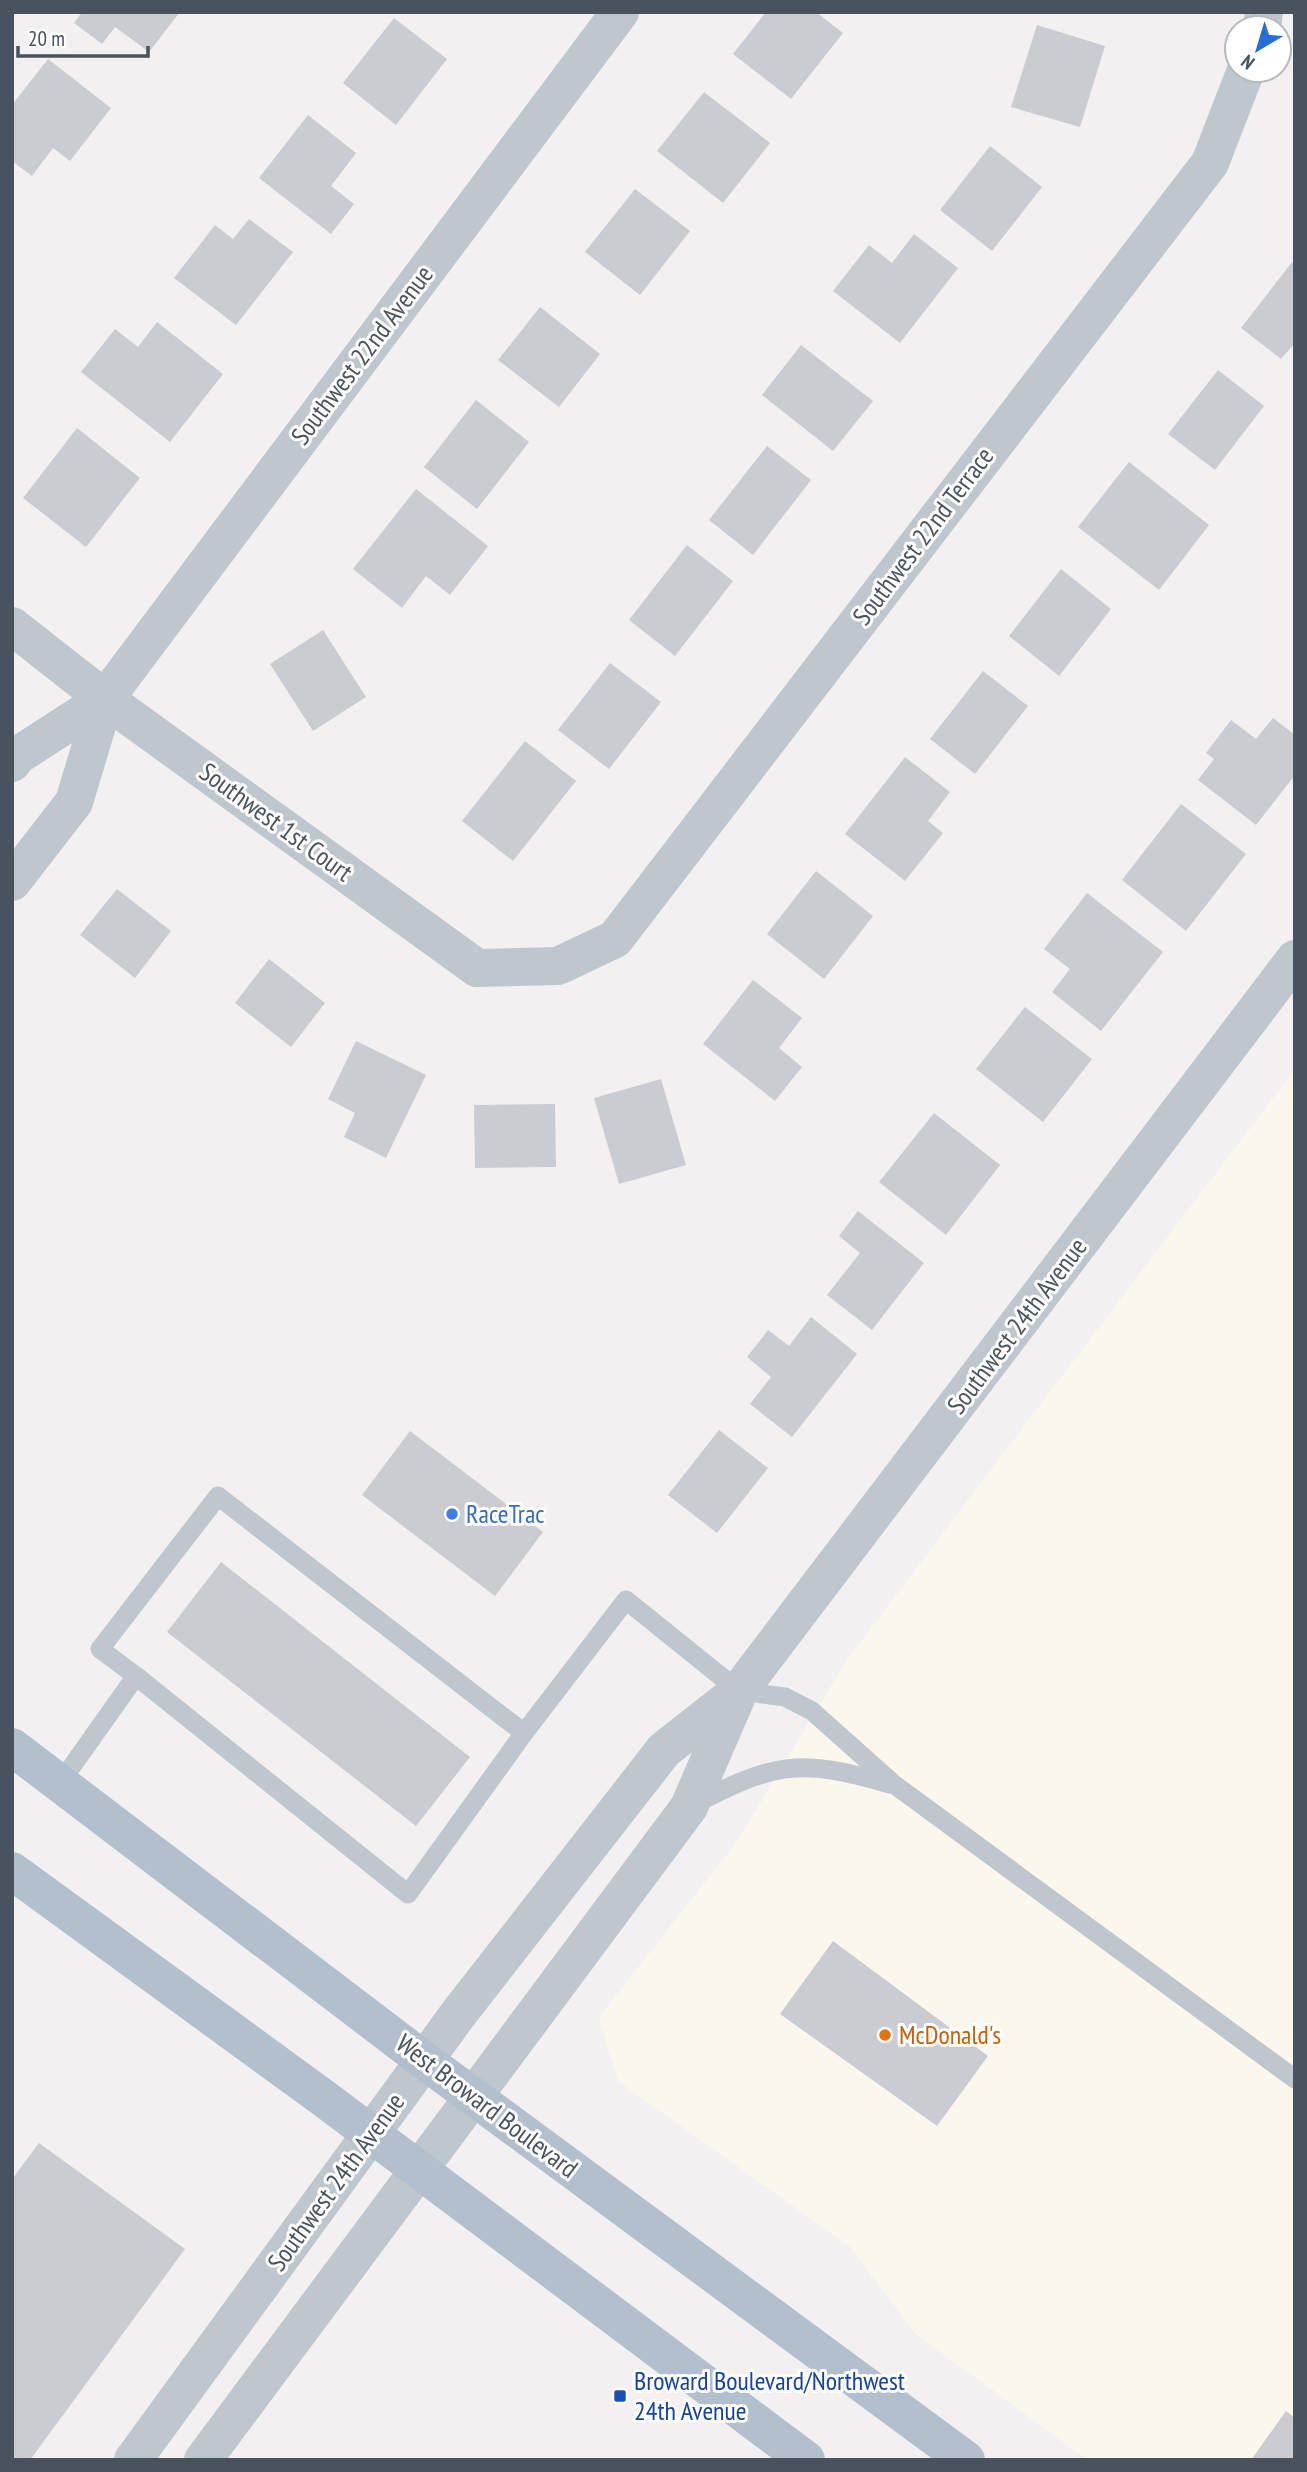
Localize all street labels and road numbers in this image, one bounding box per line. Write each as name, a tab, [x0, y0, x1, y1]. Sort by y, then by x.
street label: Southwest 22nd Avenue	[283, 258, 440, 451]
street label: Southwest 22nd Terrace	[845, 440, 1000, 631]
street label: Southwest 1st Court	[193, 755, 359, 888]
street label: Southwest 24th Avenue	[940, 1231, 1094, 1420]
street label: West Broward Boulevard	[390, 2027, 585, 2185]
street label: Southwest 24th Avenue	[260, 2086, 411, 2277]

